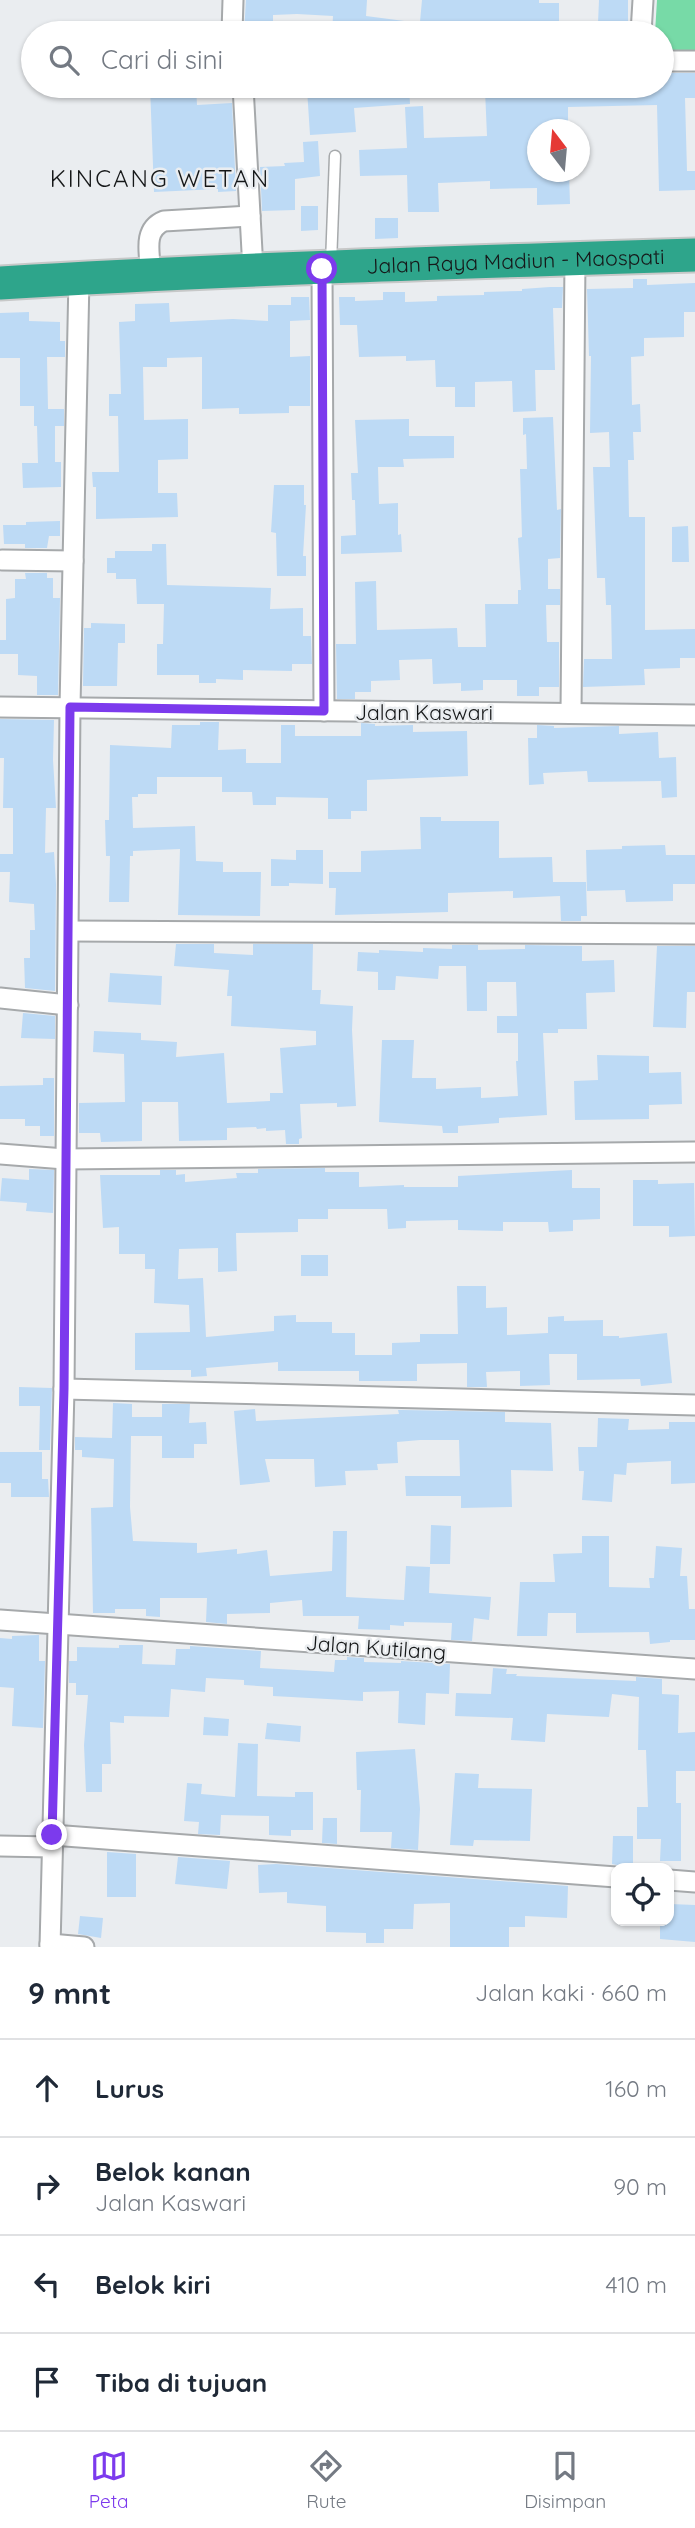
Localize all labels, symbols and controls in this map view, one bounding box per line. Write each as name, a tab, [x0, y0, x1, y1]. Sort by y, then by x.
search box	[21, 21, 674, 98]
icon: search	[45, 41, 83, 79]
text: Cari di sini	[101, 43, 223, 76]
north arrow	[527, 119, 590, 182]
district label: KINCANG WETAN	[50, 163, 270, 193]
street label: Jalan Raya Madiun - Maospati	[366, 243, 665, 279]
route start	[306, 253, 337, 284]
street label: Jalan Kaswari	[355, 699, 493, 725]
street label: Jalan Kutilang	[305, 1629, 447, 1665]
route end	[36, 1819, 67, 1850]
map controls	[611, 1863, 674, 1926]
button: locate	[611, 1863, 674, 1926]
text: 9 mnt	[28, 1974, 111, 2012]
text: Jalan kaki · 660 m	[475, 1978, 667, 2007]
icon: ahead	[28, 2069, 66, 2107]
text: Lurus	[95, 2072, 164, 2105]
text: 160 m	[605, 2074, 667, 2103]
text: Belok kanan	[95, 2155, 251, 2188]
icon: right	[28, 2167, 66, 2205]
text: 90 m	[613, 2172, 667, 2201]
text: Jalan Kaswari	[95, 2188, 246, 2217]
icon: left	[28, 2265, 66, 2303]
text: Belok kiri	[95, 2268, 211, 2301]
text: 410 m	[606, 2270, 667, 2299]
icon: arrive	[28, 2363, 66, 2401]
text: Tiba di tujuan	[95, 2366, 267, 2399]
tab: Peta	[89, 2447, 129, 2513]
tab: Rute	[306, 2447, 347, 2513]
tab: Disimpan	[524, 2447, 606, 2513]

